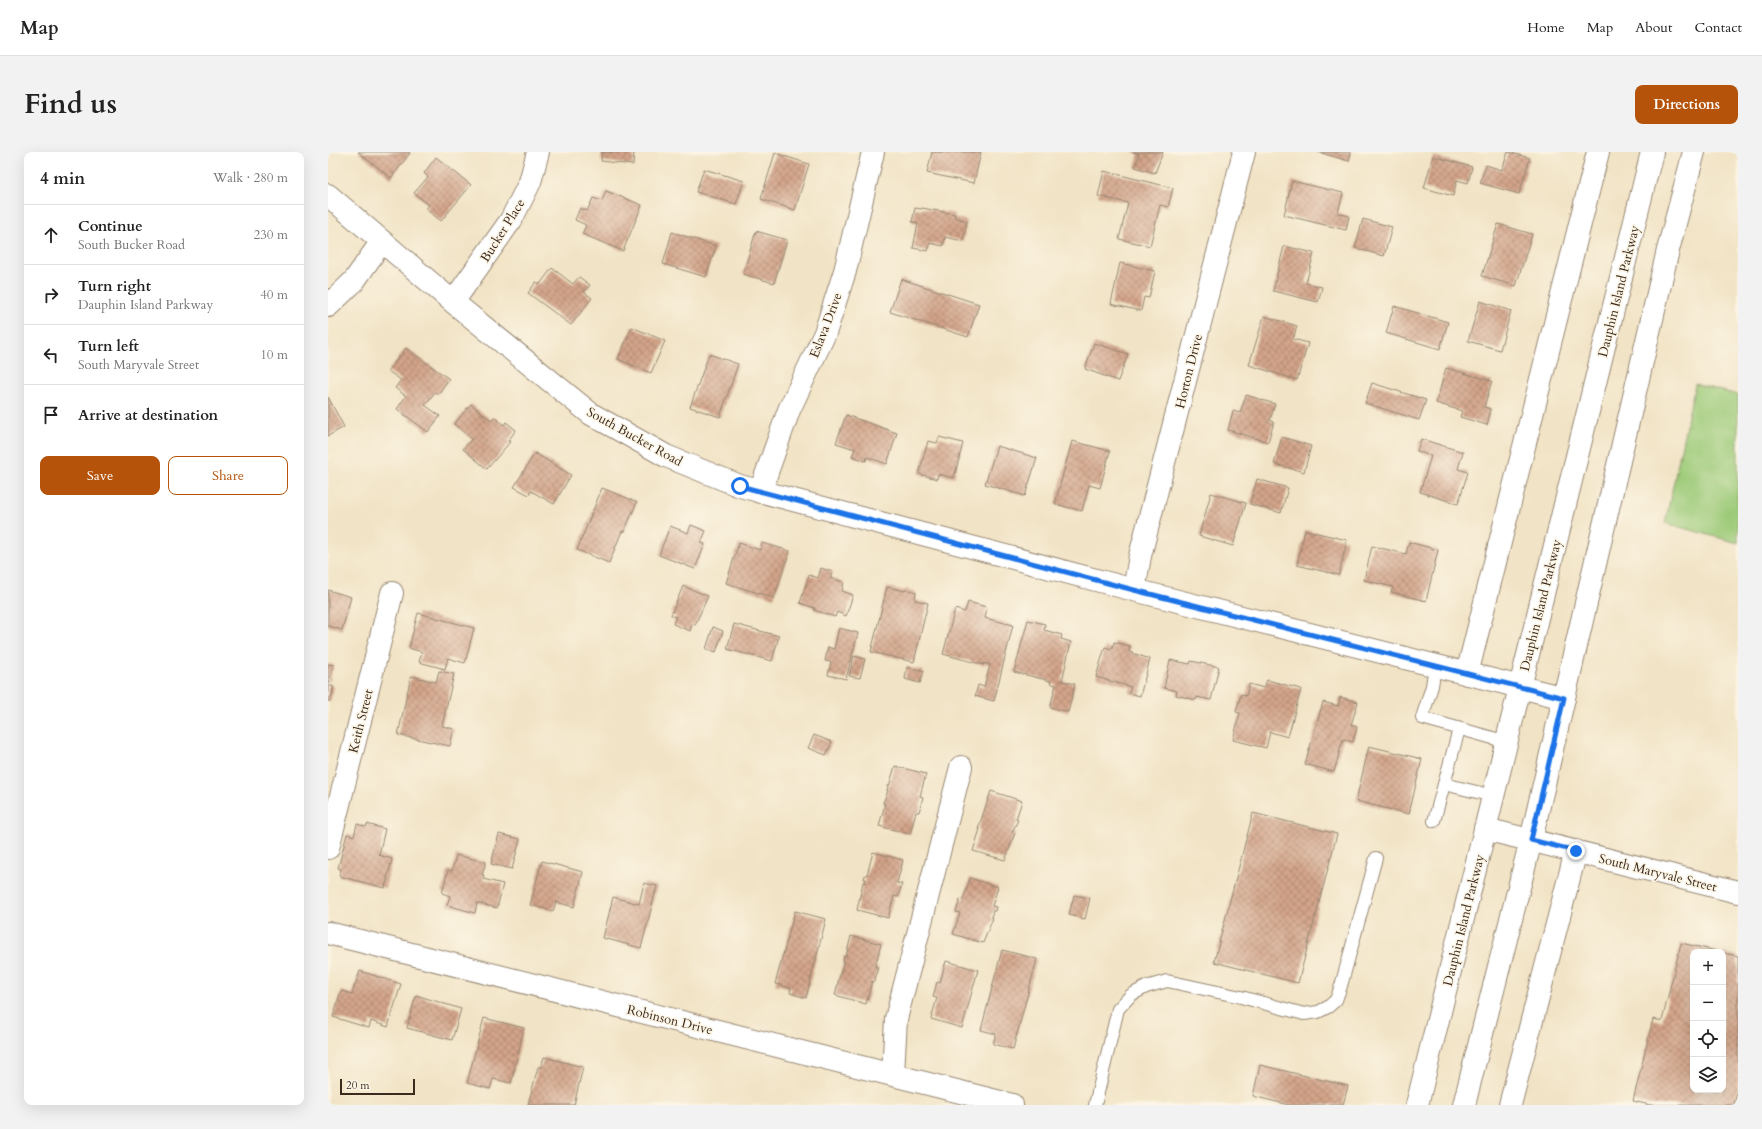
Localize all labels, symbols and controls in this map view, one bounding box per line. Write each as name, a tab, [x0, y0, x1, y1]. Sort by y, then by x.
text: Map	[20, 15, 59, 41]
text: Home	[1527, 18, 1565, 37]
text: Map	[1587, 18, 1613, 37]
text: About	[1635, 18, 1672, 37]
text: Contact	[1694, 18, 1742, 37]
text: Find us	[24, 85, 117, 123]
button: Directions	[1635, 85, 1738, 124]
text: 4 min	[40, 167, 85, 190]
text: Walk · 280 m	[213, 169, 288, 187]
street label: Bucker Place	[476, 195, 529, 266]
text: Continue	[78, 216, 143, 236]
street label: Dauphin Island Parkway	[1594, 223, 1644, 359]
icon: ahead	[40, 224, 62, 246]
text: 230 m	[254, 226, 288, 244]
text: South Bucker Road	[78, 236, 185, 254]
text: Turn right	[78, 276, 151, 296]
icon: right	[40, 284, 62, 306]
text: 40 m	[260, 286, 288, 304]
street label: Eslava Drive	[805, 290, 847, 361]
text: Dauphin Island Parkway	[78, 296, 213, 314]
street label: Horton Drive	[1171, 332, 1207, 410]
text: Turn left	[78, 336, 139, 356]
icon: left	[40, 344, 62, 366]
text: 10 m	[260, 346, 288, 364]
text: South Maryvale Street	[78, 356, 199, 374]
street label: South Bucker Road	[583, 403, 686, 471]
icon: arrive	[40, 404, 62, 426]
text: Arrive at destination	[78, 405, 218, 425]
button: Save	[40, 456, 160, 495]
button: Share	[168, 456, 288, 495]
route start	[731, 477, 749, 495]
street label: Dauphin Island Parkway	[1516, 537, 1566, 673]
street label: Keith Street	[344, 687, 378, 755]
route end	[1567, 842, 1585, 860]
street label: South Maryvale Street	[1597, 850, 1719, 896]
street label: Dauphin Island Parkway	[1439, 852, 1489, 988]
map controls	[1690, 949, 1726, 1093]
button: +	[1690, 949, 1726, 985]
button: −	[1690, 985, 1726, 1021]
street label: Robinson Drive	[625, 1001, 715, 1039]
button: locate	[1690, 1021, 1726, 1057]
button: layers	[1690, 1057, 1726, 1093]
scale bar	[340, 1077, 415, 1096]
text: 20 m	[346, 1078, 370, 1093]

